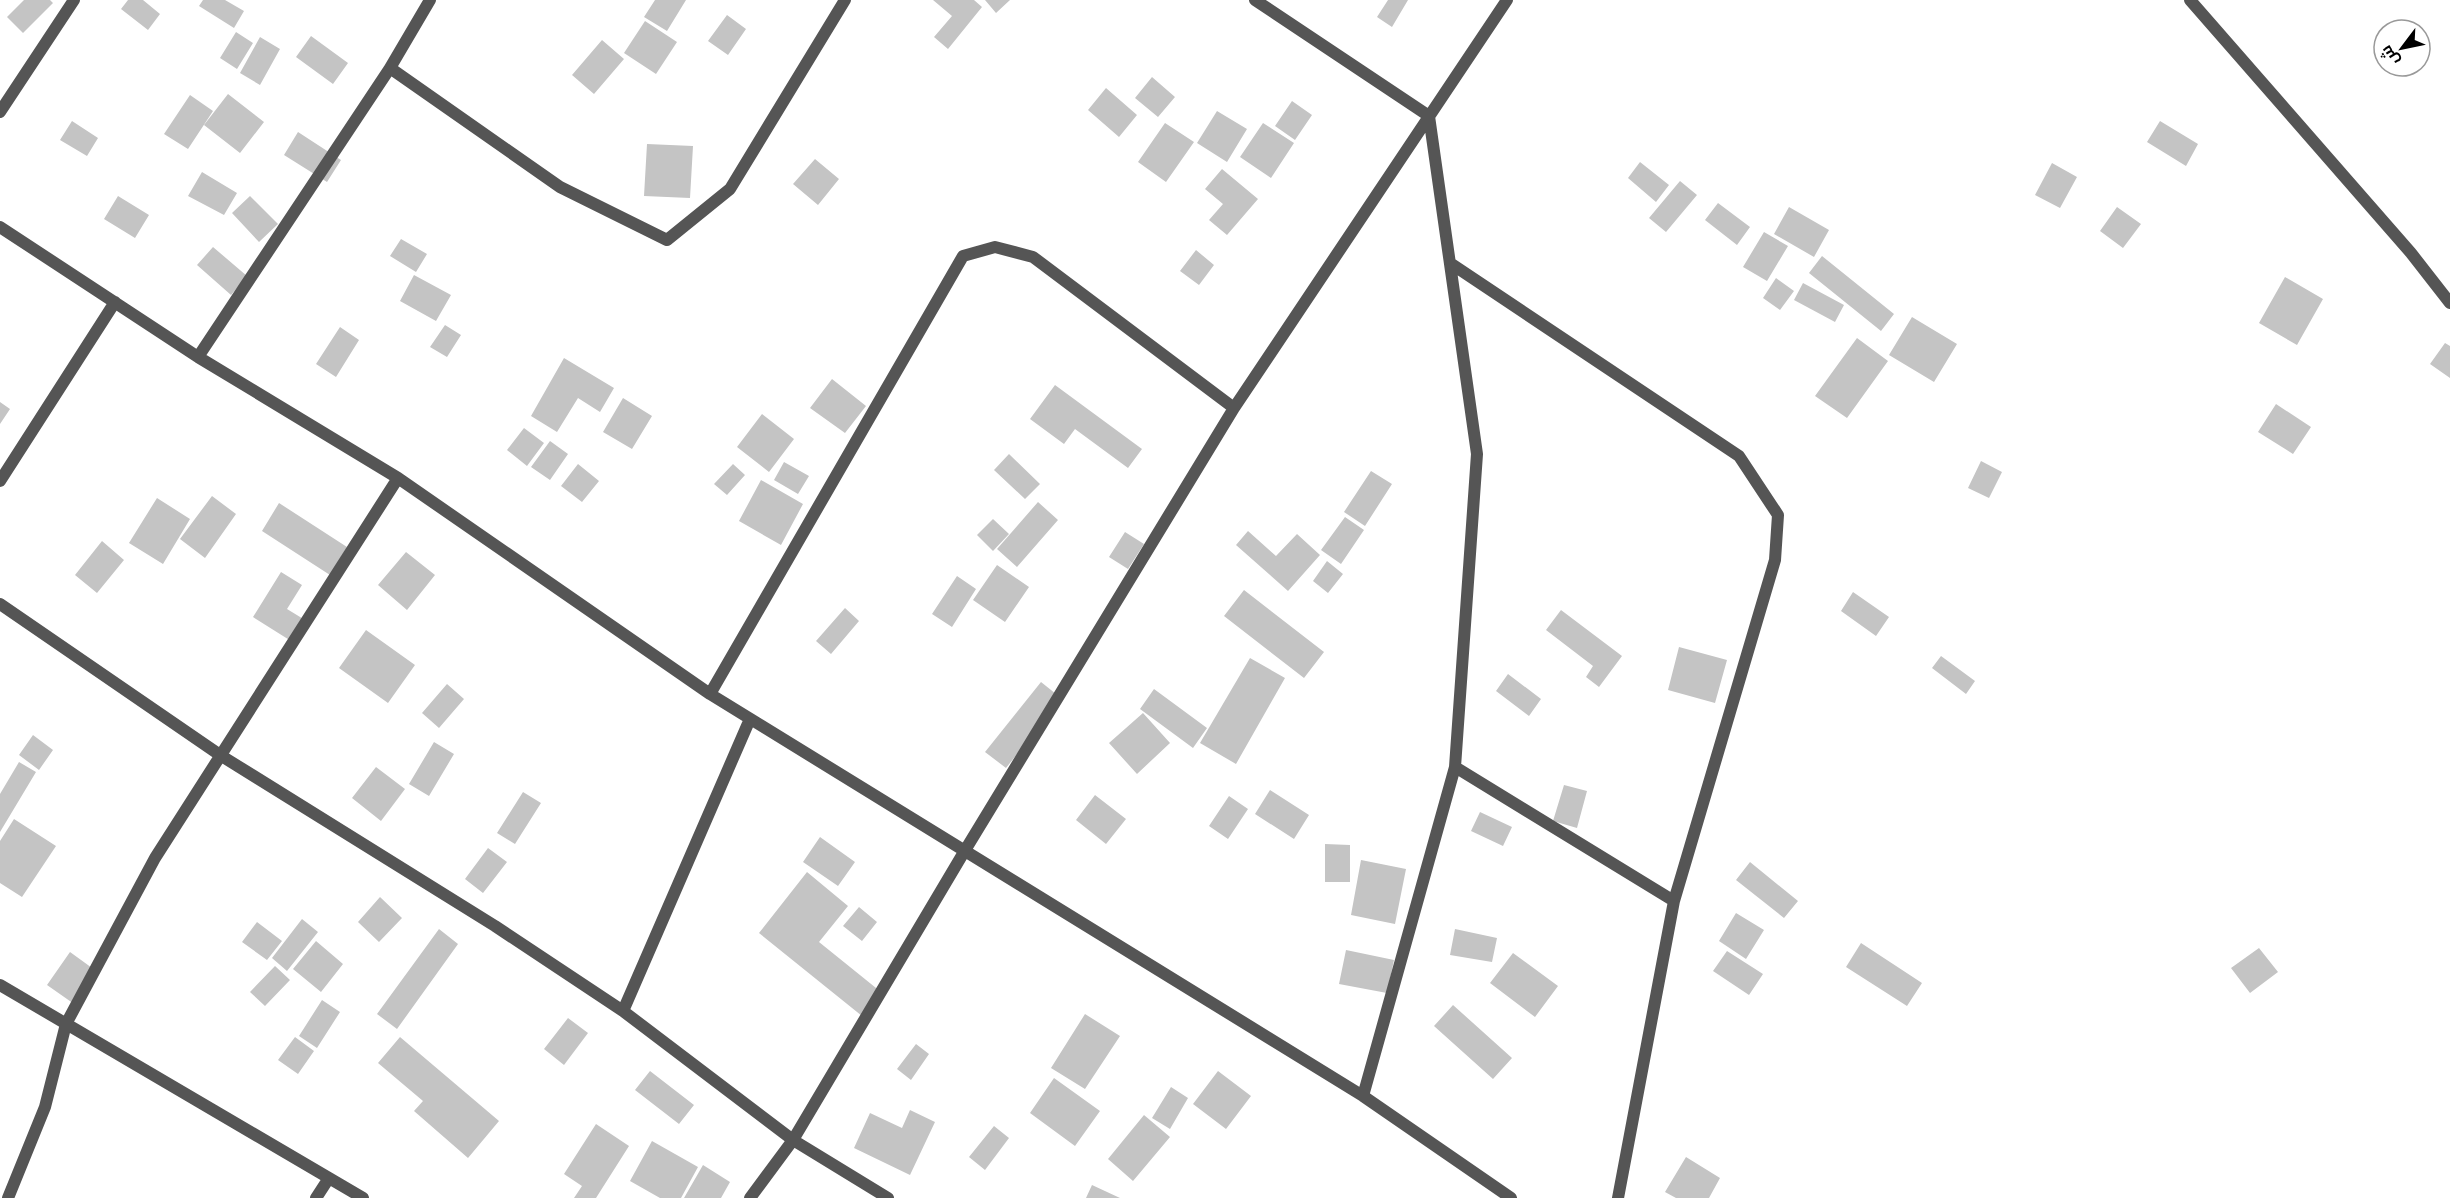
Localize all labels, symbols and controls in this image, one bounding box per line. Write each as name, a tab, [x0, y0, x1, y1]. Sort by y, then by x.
north arrow	[2372, 18, 2432, 78]
text: ش	[2375, 42, 2403, 70]

